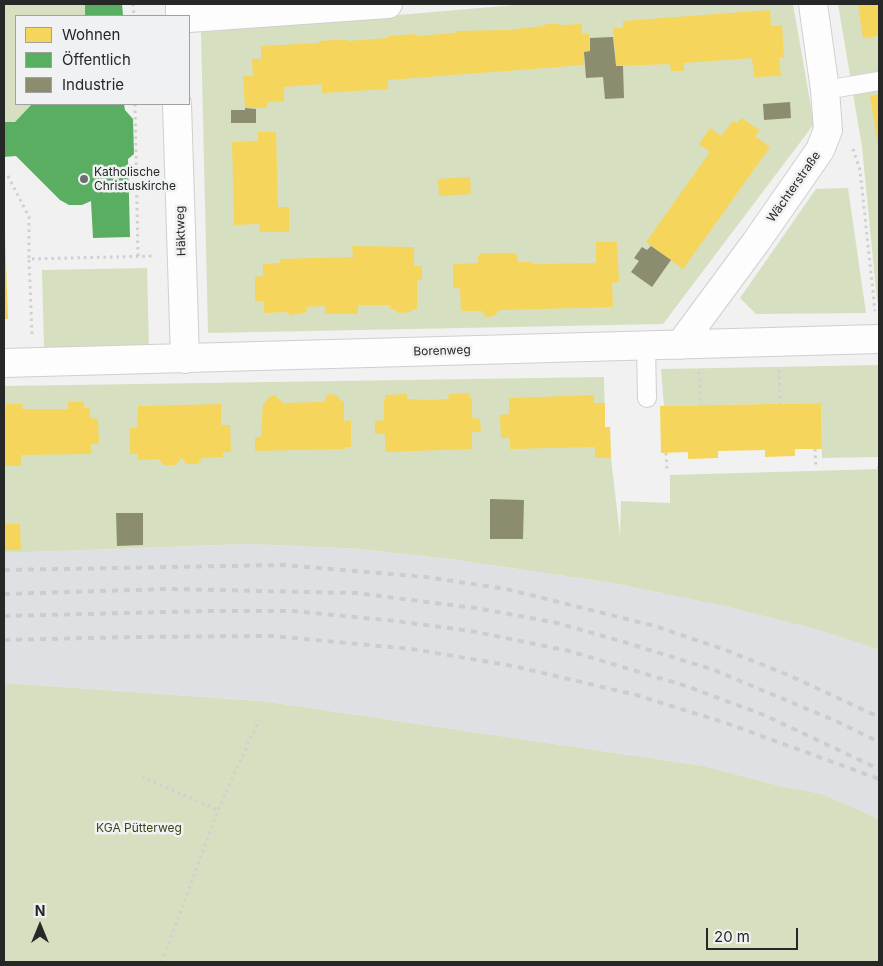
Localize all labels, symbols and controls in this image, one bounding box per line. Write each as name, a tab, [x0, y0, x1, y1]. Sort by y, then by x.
legend	[15, 15, 190, 105]
text: Wohnen	[62, 25, 120, 44]
text: Öffentlich	[62, 50, 131, 69]
text: Industrie	[62, 75, 124, 94]
street label: Wächterstraße	[764, 149, 824, 225]
place label: Katholische Christuskirche	[94, 165, 176, 193]
marker: Katholische Christuskirche	[78, 173, 90, 185]
street label: Häktweg	[173, 206, 189, 256]
street label: Borenweg	[413, 343, 471, 359]
park label: KGA Pütterweg	[96, 821, 182, 835]
north arrow	[15, 901, 65, 951]
text: N	[35, 902, 45, 919]
scale bar	[708, 918, 800, 950]
text: 20 m	[714, 927, 750, 946]

